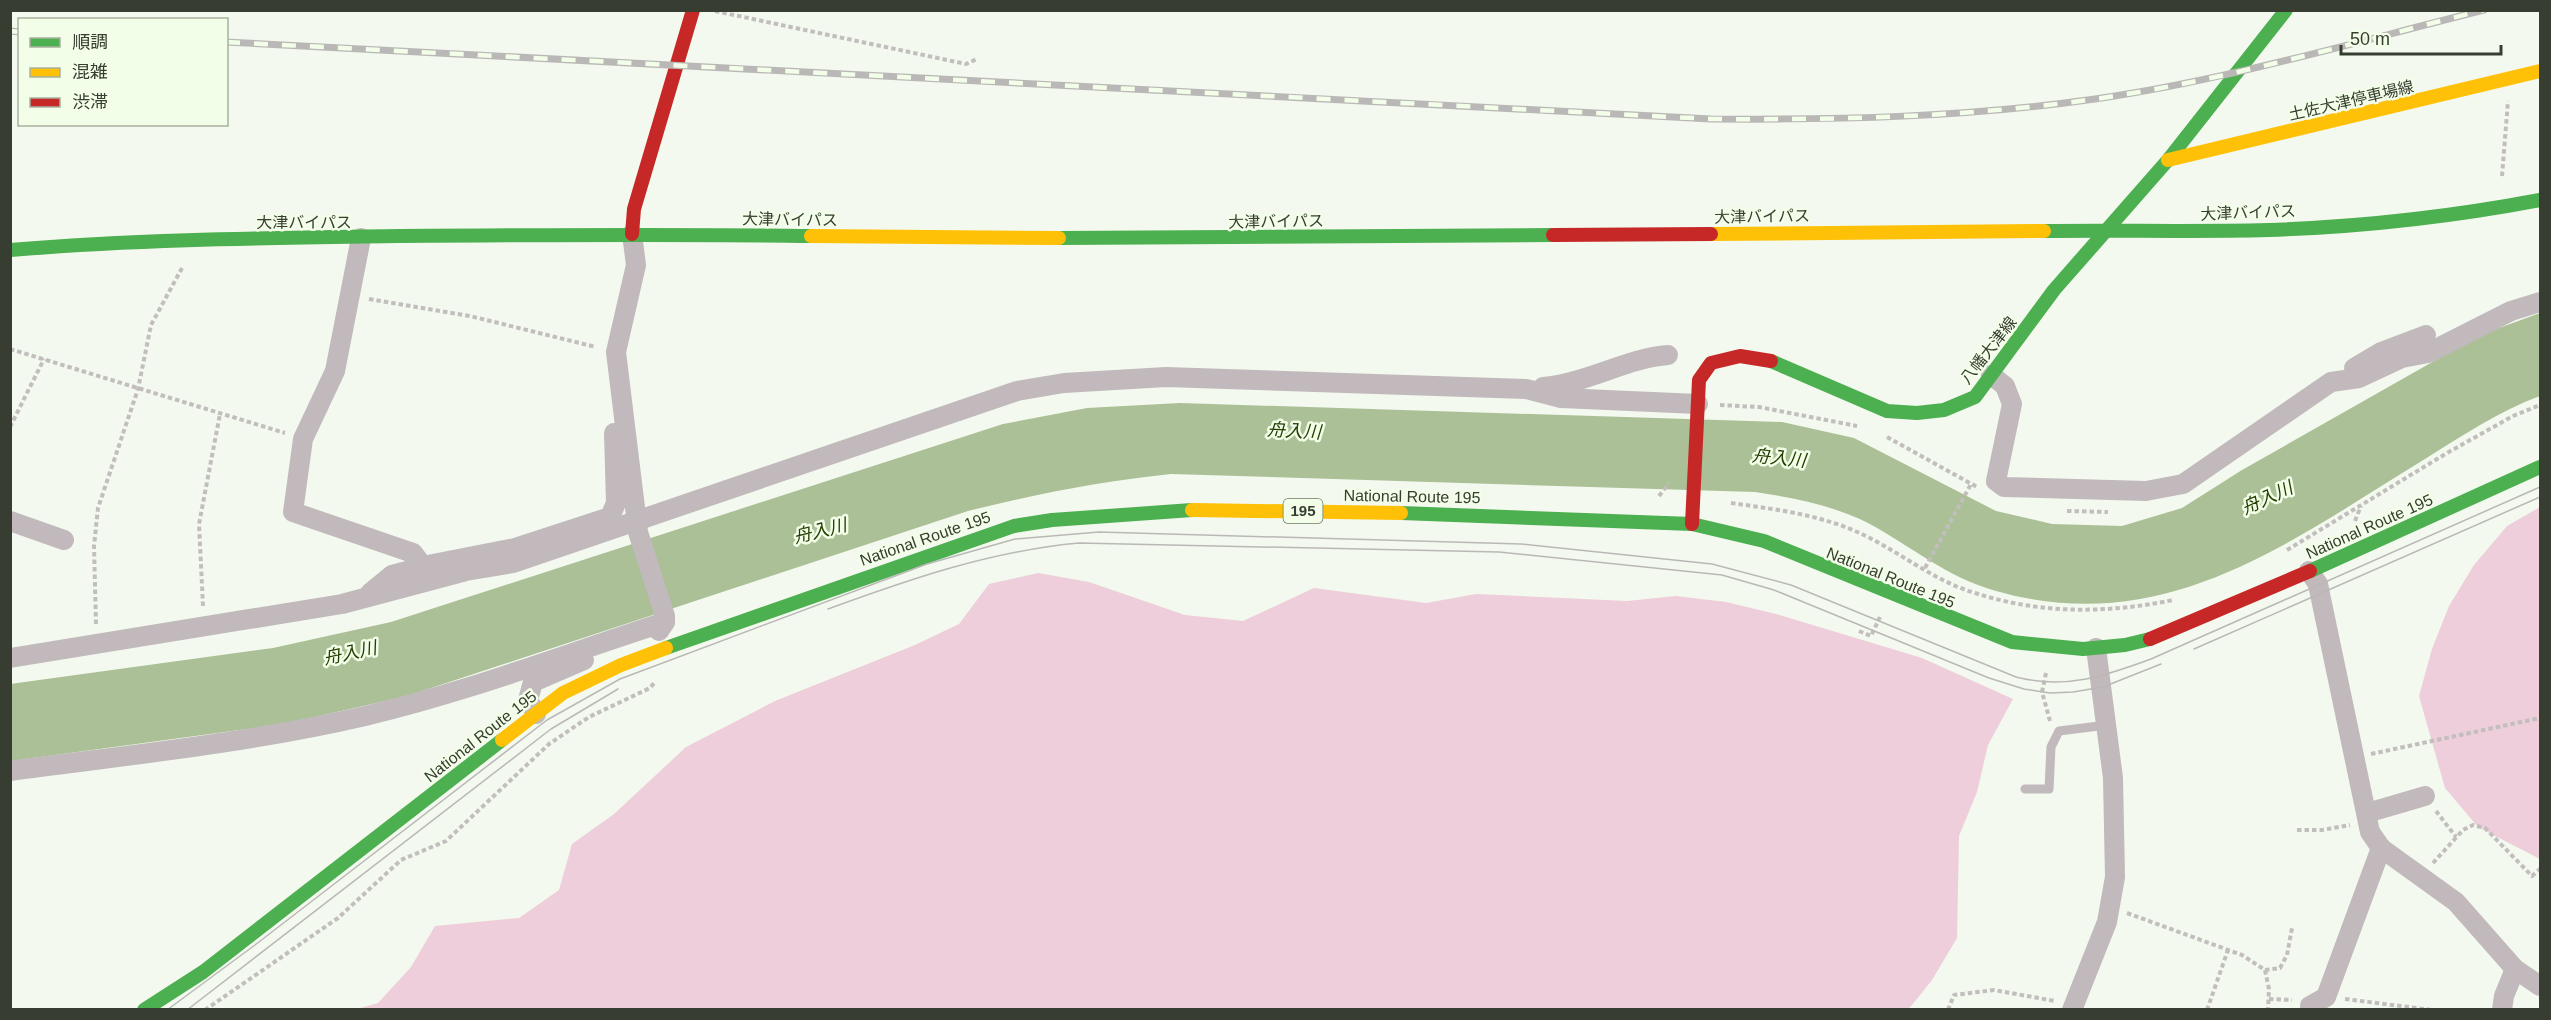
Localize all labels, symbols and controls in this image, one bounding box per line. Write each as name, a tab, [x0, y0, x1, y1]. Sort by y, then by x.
legend	[18, 18, 228, 126]
scale bar	[2341, 18, 2502, 56]
text: 50 m	[2350, 29, 2390, 49]
text: 順調	[72, 32, 108, 52]
text: 混雑	[72, 62, 108, 82]
street label: 土佐大津停車場線	[2287, 78, 2415, 123]
text: 渋滞	[72, 92, 108, 112]
street label: 大津バイパス	[2200, 202, 2296, 223]
street label: 大津バイパス	[1714, 207, 1810, 226]
street label: 大津バイパス	[742, 210, 838, 229]
street label: 大津バイパス	[1228, 212, 1324, 231]
street label: 大津バイパス	[256, 214, 352, 231]
street label: 八幡大津線	[1957, 314, 2020, 387]
water label: 舟入川	[1267, 420, 1323, 443]
water label: 舟入川	[1751, 445, 1809, 471]
water label: 舟入川	[2238, 477, 2298, 518]
street label: National Route 195	[1343, 487, 1481, 506]
street label: National Route 195	[2303, 491, 2435, 562]
road number: 195	[1284, 499, 1322, 523]
street label: National Route 195	[858, 508, 993, 569]
water label: 舟入川	[791, 514, 851, 547]
street label: National Route 195	[1824, 544, 1958, 611]
water label: 舟入川	[322, 637, 380, 668]
street label: National Route 195	[421, 687, 540, 785]

